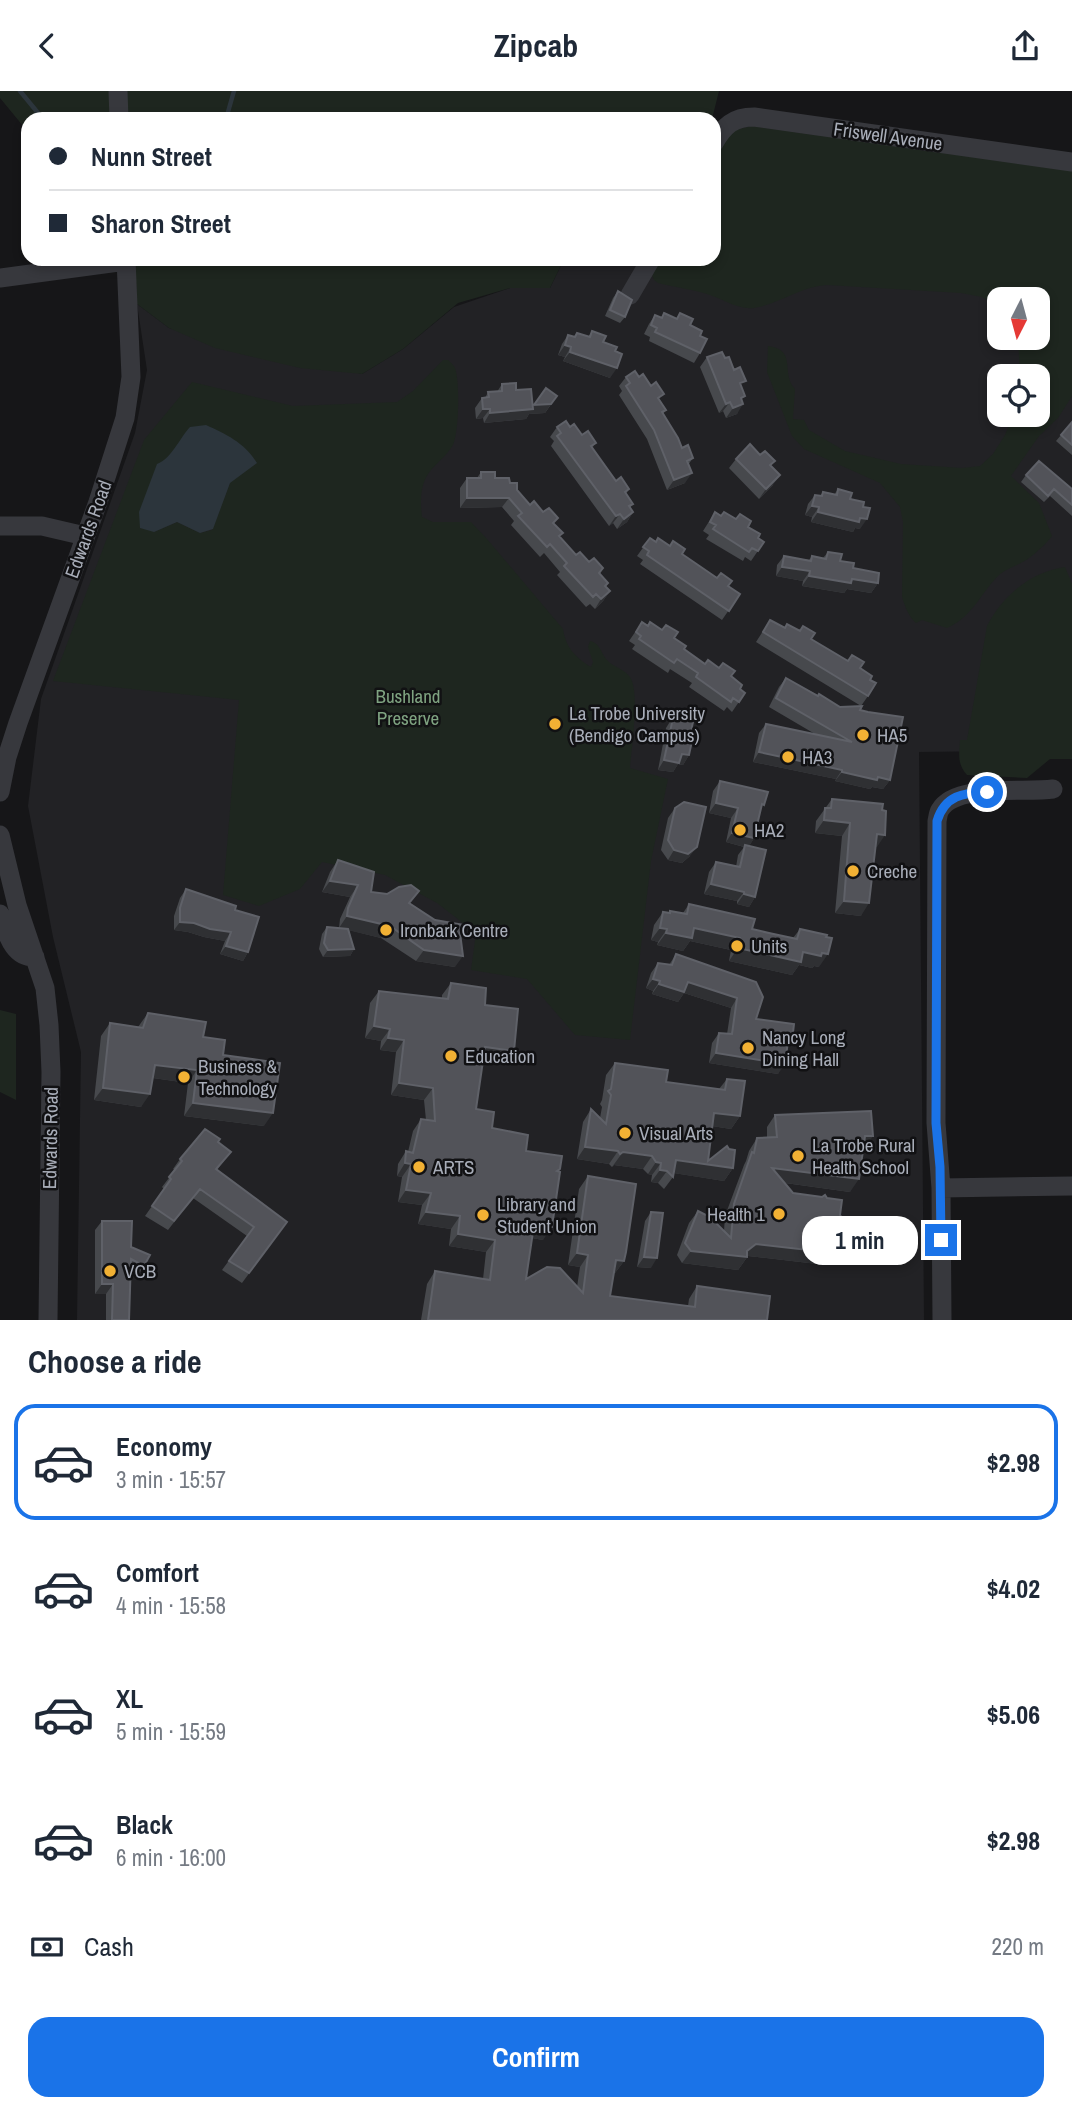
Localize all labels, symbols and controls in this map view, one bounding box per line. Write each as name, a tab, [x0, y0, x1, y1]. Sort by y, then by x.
text: Zipcab	[494, 24, 578, 67]
icon: back	[28, 27, 66, 65]
icon: share	[1006, 27, 1044, 65]
street label: Friswell Avenue	[832, 115, 944, 157]
text: Nunn Street	[91, 139, 212, 174]
text: Sharon Street	[91, 206, 231, 241]
north arrow	[987, 287, 1050, 350]
map controls	[987, 287, 1050, 427]
button: locate	[987, 364, 1050, 427]
street label: Edwards Road	[58, 477, 118, 581]
park label: Bushland Preserve	[376, 683, 440, 731]
place label: La Trobe University (Bendigo Campus)	[569, 700, 705, 748]
marker: La Trobe University (Bendigo Campus)	[547, 716, 563, 732]
place label: HA5	[877, 722, 908, 748]
marker: HA5	[855, 727, 871, 743]
place label: HA3	[802, 744, 832, 770]
marker: HA3	[780, 749, 796, 765]
route start	[971, 776, 1003, 808]
place label: HA2	[754, 817, 784, 843]
marker: HA2	[732, 822, 748, 838]
place label: Creche	[867, 858, 917, 884]
marker: Creche	[845, 863, 861, 879]
place label: Ironbark Centre	[400, 917, 508, 943]
marker: Ironbark Centre	[378, 922, 394, 938]
place label: Units	[751, 933, 788, 959]
marker: Units	[729, 938, 745, 954]
place label: Nancy Long Dining Hall	[762, 1024, 845, 1072]
marker: Nancy Long Dining Hall	[740, 1040, 756, 1056]
place label: Education	[465, 1043, 535, 1069]
marker: Education	[443, 1048, 459, 1064]
place label: Business & Technology	[198, 1053, 277, 1101]
marker: Business & Technology	[176, 1069, 192, 1085]
street label: Edwards Road	[36, 1087, 64, 1189]
place label: Visual Arts	[639, 1120, 713, 1146]
marker: Visual Arts	[617, 1125, 633, 1141]
place label: La Trobe Rural Health School	[812, 1132, 915, 1180]
marker: La Trobe Rural Health School	[790, 1148, 806, 1164]
place label: ARTS	[432, 1154, 474, 1180]
marker: ARTS	[411, 1159, 427, 1175]
place label: Library and Student Union	[497, 1191, 597, 1239]
place label: Health 1	[707, 1201, 765, 1227]
marker: Health 1	[771, 1206, 787, 1222]
marker: Library and Student Union	[475, 1207, 491, 1223]
callout: 1 min	[801, 1215, 916, 1265]
route end	[925, 1224, 957, 1256]
text: 1 min	[835, 1225, 885, 1256]
place label: VCB	[124, 1258, 156, 1284]
marker: VCB	[102, 1263, 118, 1279]
text: Choose a ride	[28, 1340, 202, 1383]
text: Economy	[116, 1429, 212, 1464]
icon: car	[32, 1431, 95, 1494]
text: $2.98	[987, 1445, 1040, 1480]
text: 3 min · 15:57	[116, 1464, 226, 1495]
text: Comfort	[116, 1555, 199, 1590]
icon: car	[32, 1557, 95, 1620]
text: $4.02	[987, 1571, 1040, 1606]
text: 4 min · 15:58	[116, 1590, 226, 1621]
text: XL	[116, 1681, 143, 1716]
icon: car	[32, 1683, 95, 1746]
text: $5.06	[987, 1697, 1040, 1732]
text: 5 min · 15:59	[116, 1716, 226, 1747]
text: Black	[116, 1807, 173, 1842]
icon: car	[32, 1809, 95, 1872]
text: $2.98	[987, 1823, 1040, 1858]
text: 6 min · 16:00	[116, 1842, 226, 1873]
icon: cash	[28, 1928, 66, 1966]
text: Cash	[84, 1929, 134, 1964]
text: 220 m	[992, 1931, 1044, 1962]
button: Confirm	[28, 2017, 1044, 2097]

